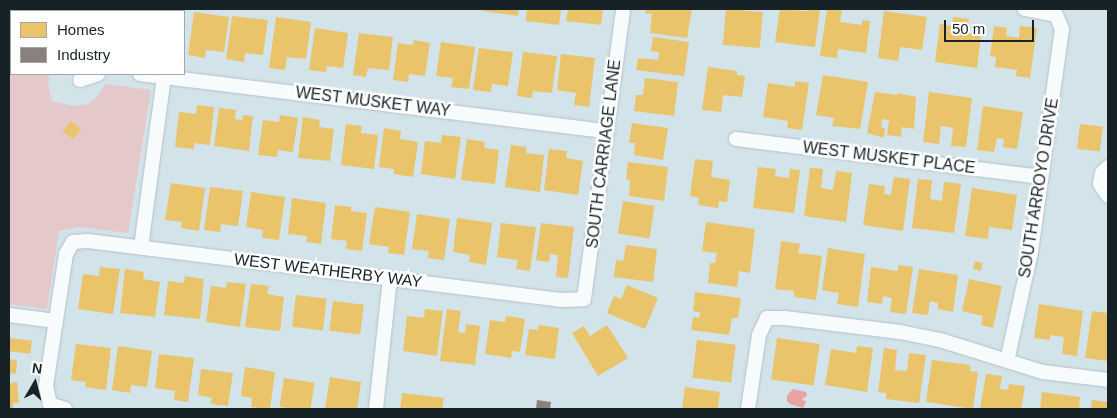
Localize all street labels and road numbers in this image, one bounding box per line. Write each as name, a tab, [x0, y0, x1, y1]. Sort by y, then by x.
street label: SOUTH CARRIAGE LANE	[583, 58, 625, 250]
street label: WEST MUSKET WAY	[294, 83, 452, 121]
street label: SOUTH ARROYO DRIVE	[1015, 96, 1063, 280]
street label: WEST MUSKET PLACE	[801, 138, 977, 178]
street label: WEST WEATHERBY WAY	[233, 250, 423, 292]

